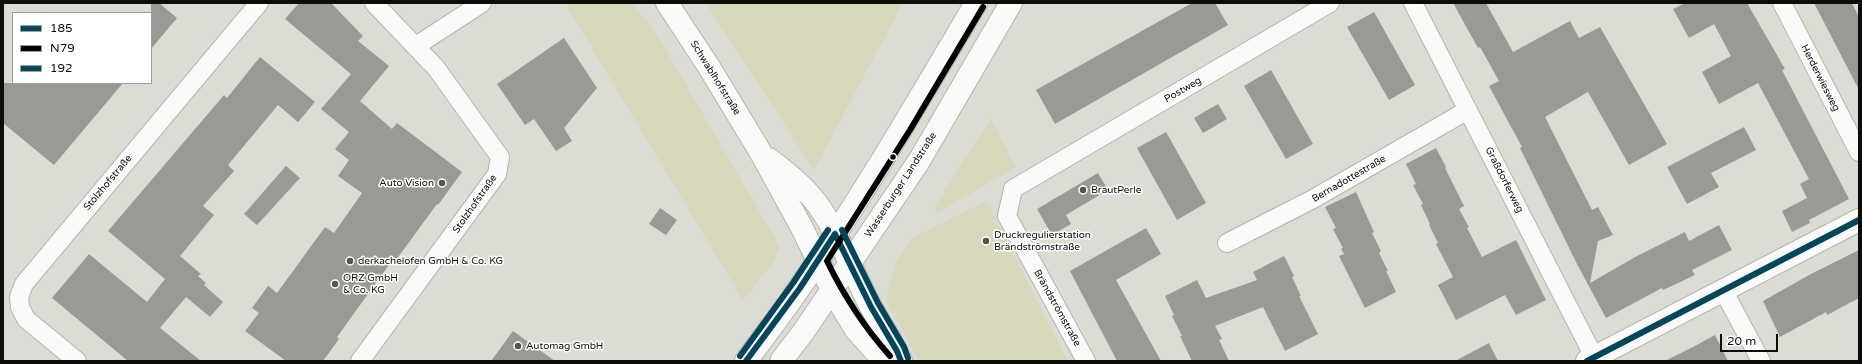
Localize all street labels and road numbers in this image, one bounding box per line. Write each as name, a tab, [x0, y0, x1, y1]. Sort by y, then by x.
street label: Schwablhofstraße	[687, 39, 743, 117]
street label: Herderwiesweg	[1798, 43, 1842, 113]
street label: Postweg	[1162, 75, 1204, 105]
street label: Wasserburger Landstraße	[863, 130, 939, 240]
street label: Graßdorferweg	[1482, 145, 1526, 215]
street label: Stolzhofstraße	[81, 153, 135, 213]
street label: Bernadottestraße	[1310, 153, 1388, 205]
street label: Stolzhofstraße	[450, 172, 500, 236]
street label: Brändströmstraße	[1031, 267, 1083, 349]

